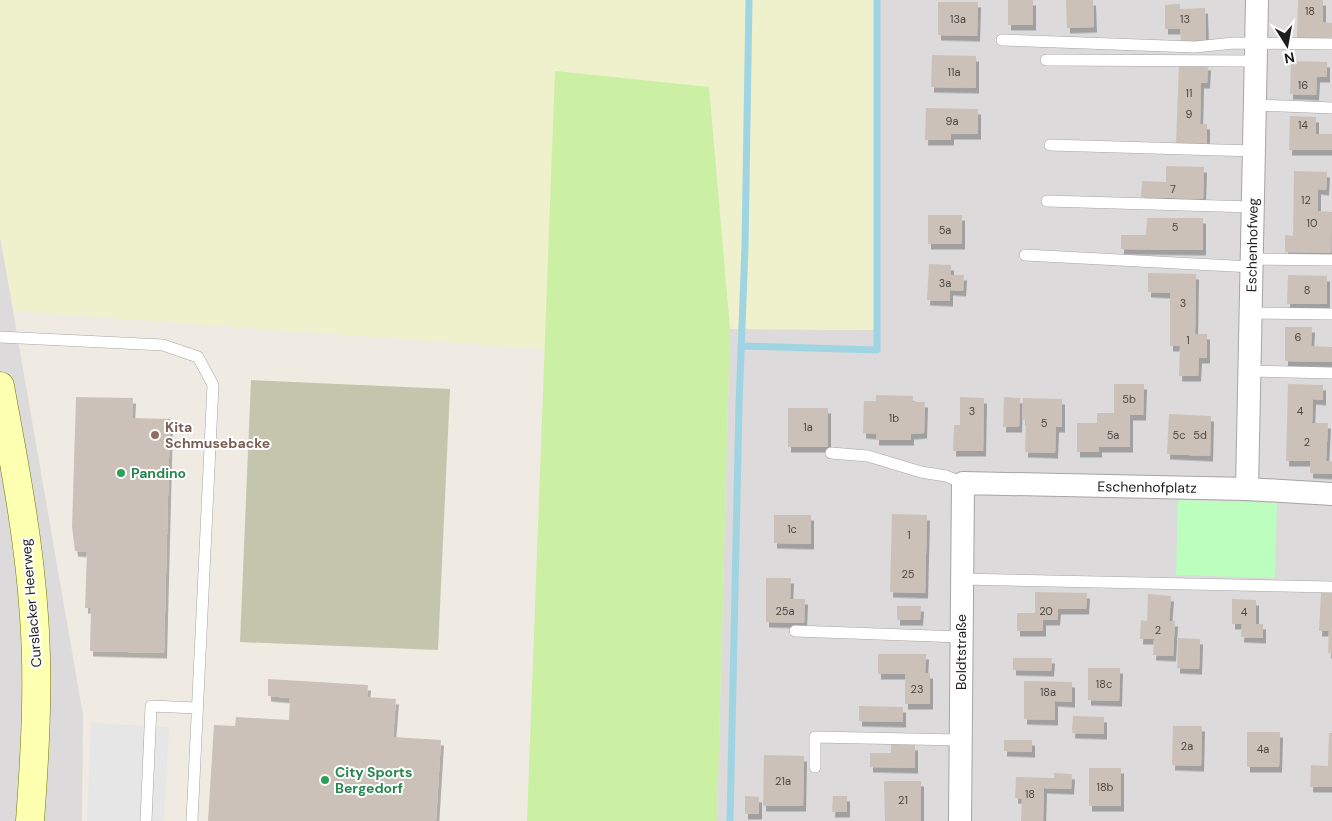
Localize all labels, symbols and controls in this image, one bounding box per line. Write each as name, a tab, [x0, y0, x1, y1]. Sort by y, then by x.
house number: 18	[1305, 4, 1315, 18]
house number: 13a	[950, 12, 966, 26]
house number: 13	[1180, 12, 1190, 26]
north arrow	[1262, 20, 1312, 70]
text: N	[1283, 48, 1296, 68]
house number: 11a	[948, 65, 960, 79]
house number: 16	[1298, 78, 1308, 92]
house number: 11	[1186, 86, 1192, 100]
house number: 9	[1186, 107, 1193, 121]
house number: 9a	[946, 114, 958, 128]
house number: 14	[1298, 118, 1308, 132]
house number: 7	[1170, 182, 1176, 196]
house number: 12	[1301, 193, 1311, 207]
street label: Eschenhofweg	[1242, 198, 1262, 292]
house number: 10	[1307, 216, 1317, 230]
house number: 5	[1172, 220, 1179, 234]
house number: 5a	[939, 223, 951, 237]
house number: 3a	[939, 276, 951, 290]
house number: 8	[1304, 283, 1310, 297]
house number: 3	[1180, 296, 1186, 310]
house number: 6	[1295, 330, 1302, 344]
house number: 1	[1186, 333, 1190, 347]
house number: 5b	[1122, 392, 1136, 406]
house number: 3	[969, 404, 975, 418]
house number: 4	[1297, 404, 1304, 418]
house number: 1b	[889, 411, 899, 425]
house number: 5	[1041, 416, 1048, 430]
place label: Kita Schmusebacke	[165, 418, 270, 452]
house number: 1a	[803, 420, 813, 434]
house number: 5a	[1107, 428, 1119, 442]
house number: 5c	[1172, 428, 1186, 442]
house number: 5d	[1193, 428, 1207, 442]
marker: Kita Schmusebacke	[149, 429, 161, 441]
house number: 2	[1304, 435, 1310, 449]
place label: Pandino	[131, 464, 186, 482]
marker: Pandino	[115, 467, 127, 479]
street label: Eschenhofplatz	[1097, 477, 1197, 497]
house number: 1c	[787, 522, 797, 536]
house number: 1	[907, 528, 911, 542]
street label: Curslacker Heerweg	[16, 538, 46, 668]
house number: 25	[901, 567, 915, 581]
house number: 25a	[775, 604, 795, 618]
house number: 20	[1039, 604, 1053, 618]
house number: 4	[1241, 605, 1248, 619]
street label: Boldtstraße	[952, 614, 970, 690]
house number: 2	[1155, 623, 1161, 637]
house number: 18c	[1096, 677, 1112, 691]
house number: 23	[911, 682, 923, 696]
house number: 18a	[1040, 685, 1056, 699]
house number: 2a	[1181, 739, 1193, 753]
house number: 4a	[1257, 742, 1269, 756]
place label: City Sports Bergedorf	[335, 763, 412, 797]
marker: City Sports Bergedorf	[319, 774, 331, 786]
house number: 21a	[775, 774, 791, 788]
house number: 18b	[1096, 780, 1114, 794]
house number: 18	[1025, 787, 1035, 801]
house number: 21	[898, 793, 908, 807]

